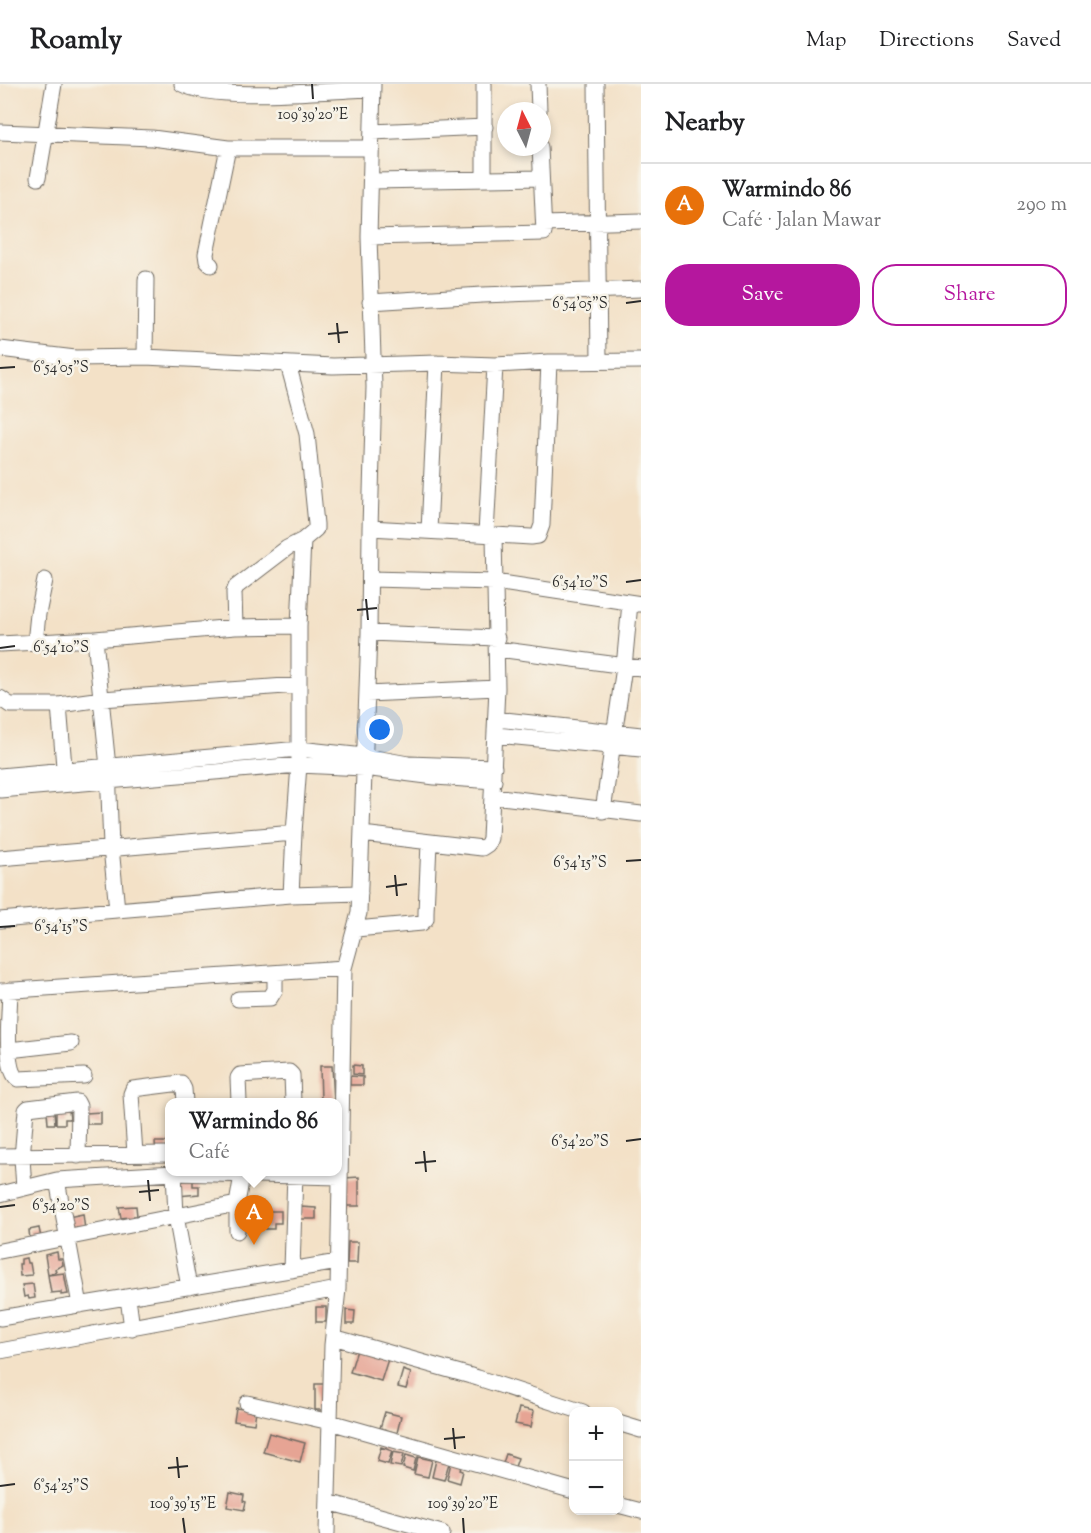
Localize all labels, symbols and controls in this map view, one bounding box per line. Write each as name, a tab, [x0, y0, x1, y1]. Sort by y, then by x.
text: Roamly	[30, 21, 122, 61]
text: Map	[806, 26, 846, 56]
text: Directions	[879, 26, 974, 56]
text: Saved	[1007, 26, 1061, 56]
north arrow	[497, 102, 551, 156]
text: 109°39'20"E	[278, 105, 348, 126]
text: Nearby	[665, 105, 745, 142]
text: Warmindo 86	[722, 175, 851, 207]
text: A	[676, 191, 693, 220]
text: 290 m	[1017, 191, 1067, 220]
text: Café · Jalan Mawar	[722, 207, 881, 236]
button: Save	[665, 264, 860, 326]
button: Share	[872, 264, 1067, 326]
text: 6°54'05"S	[552, 294, 608, 315]
text: 6°54'05"S	[33, 358, 89, 379]
text: 6°54'10"S	[552, 573, 608, 594]
text: 6°54'10"S	[33, 638, 89, 659]
your location	[365, 715, 394, 744]
text: 6°54'15"S	[553, 853, 607, 874]
text: 6°54'15"S	[34, 917, 88, 938]
popup	[165, 1098, 342, 1176]
text: Warmindo 86	[189, 1107, 318, 1139]
text: 6°54'20"S	[551, 1132, 609, 1153]
text: Café	[189, 1139, 230, 1168]
text: 6°54'20"S	[32, 1196, 90, 1217]
pin: A	[234, 1196, 274, 1245]
map controls	[569, 1407, 623, 1515]
button: +	[569, 1407, 623, 1461]
button: −	[569, 1461, 623, 1515]
text: 6°54'25"S	[33, 1476, 89, 1497]
text: 109°39'15"E	[150, 1494, 216, 1515]
text: 109°39'20"E	[428, 1494, 498, 1515]

